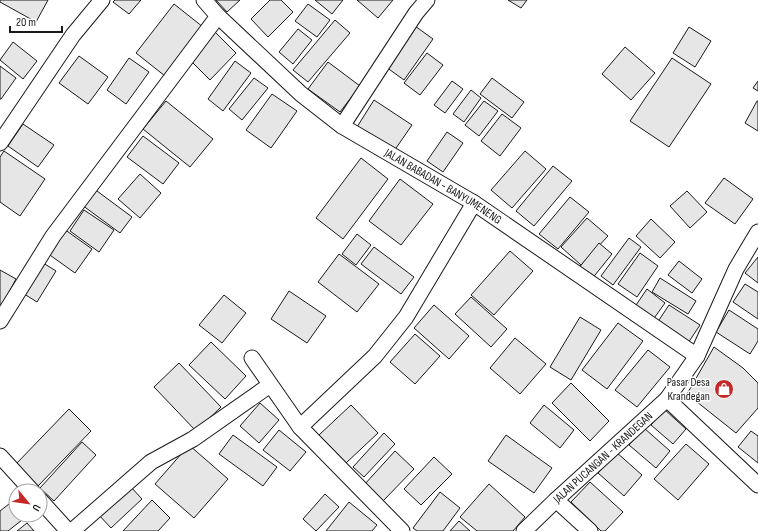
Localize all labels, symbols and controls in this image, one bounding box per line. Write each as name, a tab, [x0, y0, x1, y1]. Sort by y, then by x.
scale bar	[10, 8, 62, 34]
text: 20 m	[16, 15, 36, 30]
street label: JALAN BABADAN - BANYUMENENG	[381, 145, 505, 228]
place label: Pasar Desa Krandegan	[667, 375, 710, 404]
shop icon: Pasar Desa Krandegan	[713, 378, 735, 400]
street label: JALAN PUCANGAN - KRANDEGAN	[550, 409, 656, 507]
north arrow	[8, 483, 48, 523]
text: U	[29, 502, 43, 513]

